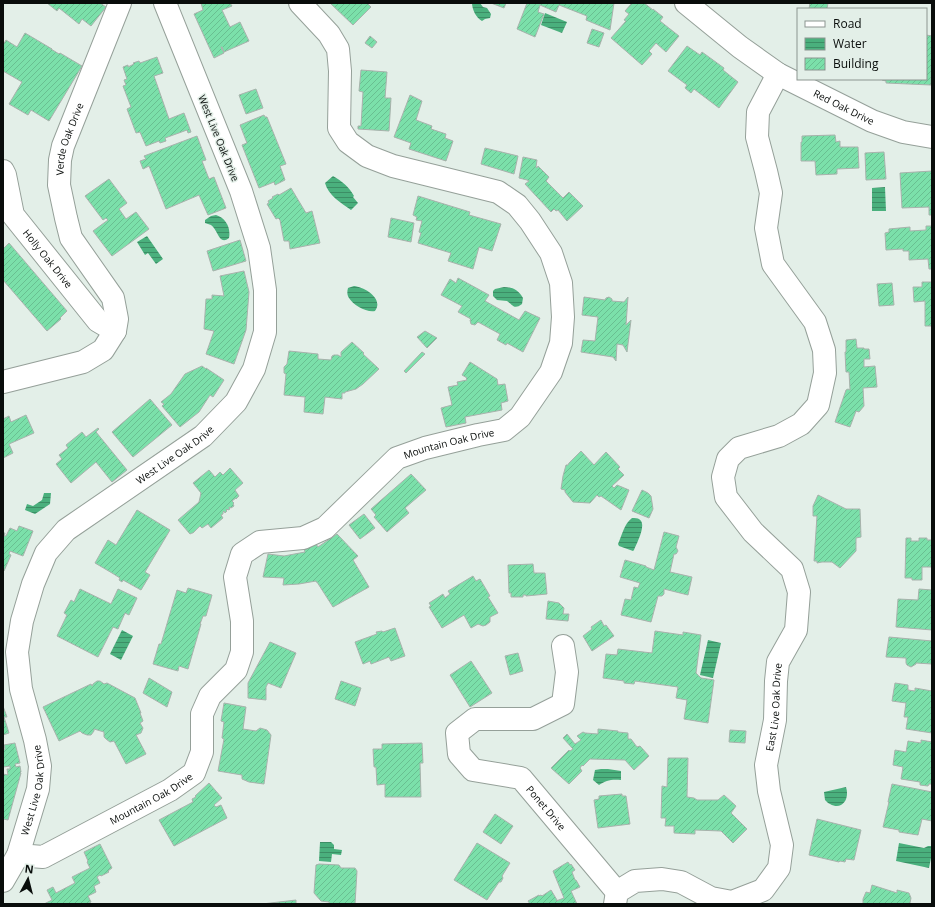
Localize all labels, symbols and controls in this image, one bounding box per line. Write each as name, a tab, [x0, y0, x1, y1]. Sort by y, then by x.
legend	[797, 8, 927, 80]
text: Road	[833, 15, 862, 32]
text: Water	[833, 35, 867, 52]
text: Building	[833, 55, 879, 72]
street label: Red Oak Drive	[811, 86, 877, 128]
street label: West Live Oak Drive	[195, 93, 243, 184]
street label: Verde Oak Drive	[52, 100, 87, 176]
street label: Holly Oak Drive	[20, 226, 76, 291]
street label: West Live Oak Drive	[133, 422, 217, 487]
street label: Mountain Oak Drive	[402, 425, 496, 462]
street label: East Live Oak Drive	[762, 662, 785, 752]
street label: West Live Oak Drive	[17, 743, 47, 837]
street label: Mountain Oak Drive	[107, 769, 196, 828]
street label: Ponet Drive	[523, 783, 569, 834]
north arrow	[8, 859, 48, 899]
text: N	[24, 861, 35, 877]

